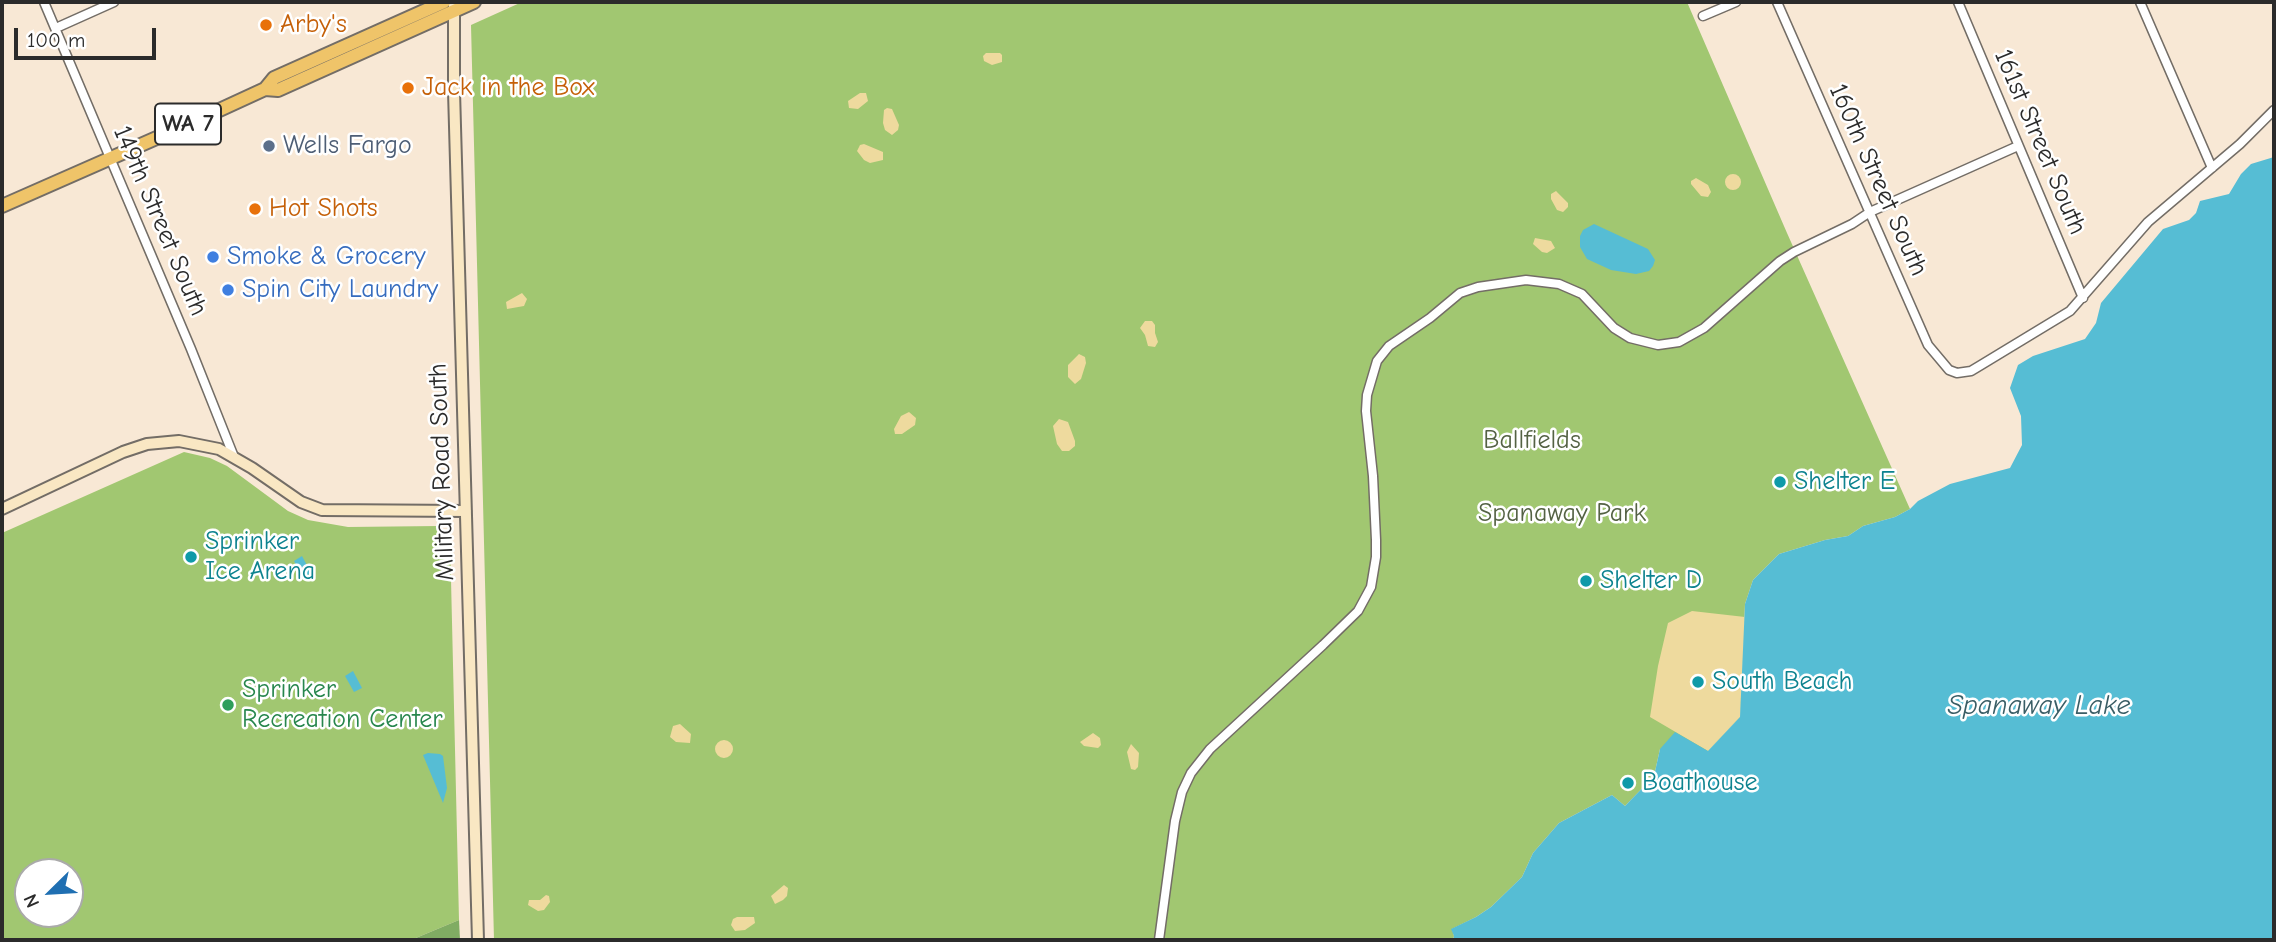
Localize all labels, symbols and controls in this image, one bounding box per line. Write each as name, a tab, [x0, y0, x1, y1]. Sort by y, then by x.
place label: Arby's	[280, 9, 347, 41]
scale bar	[18, 14, 159, 58]
marker: Arby's	[258, 17, 274, 33]
text: 100 m	[27, 28, 85, 52]
street label: 161st Street South	[1987, 45, 2093, 239]
place label: Jack in the Box	[422, 72, 595, 104]
street label: 160th Street South	[1822, 79, 1934, 281]
marker: Jack in the Box	[400, 80, 416, 96]
road number: WA 7	[155, 104, 221, 144]
street label: 149th Street South	[106, 121, 214, 321]
place label: Wells Fargo	[283, 130, 412, 162]
marker: Wells Fargo	[261, 138, 277, 154]
place label: Hot Shots	[269, 193, 377, 225]
marker: Hot Shots	[247, 201, 263, 217]
place label: Smoke & Grocery	[227, 241, 426, 273]
marker: Smoke & Grocery	[205, 249, 221, 265]
place label: Spin City Laundry	[242, 274, 438, 306]
marker: Spin City Laundry	[220, 282, 236, 298]
street label: Military Road South	[423, 363, 461, 581]
park label: Ballfields	[1483, 425, 1581, 457]
place label: Shelter E	[1794, 466, 1895, 498]
marker: Shelter E	[1772, 474, 1788, 490]
park label: Spanaway Park	[1478, 498, 1646, 530]
place label: Sprinker Ice Arena	[205, 526, 315, 588]
marker: Sprinker Ice Arena	[183, 549, 199, 565]
place label: Shelter D	[1600, 565, 1702, 597]
marker: Shelter D	[1578, 573, 1594, 589]
place label: South Beach	[1712, 666, 1852, 698]
place label: Sprinker Recreation Center	[242, 674, 443, 736]
marker: South Beach	[1690, 674, 1706, 690]
water label: Spanaway Lake	[1947, 689, 2131, 723]
marker: Sprinker Recreation Center	[220, 697, 236, 713]
place label: Boathouse	[1642, 767, 1757, 799]
marker: Boathouse	[1620, 775, 1636, 791]
north arrow	[14, 858, 84, 928]
text: N	[19, 891, 44, 911]

